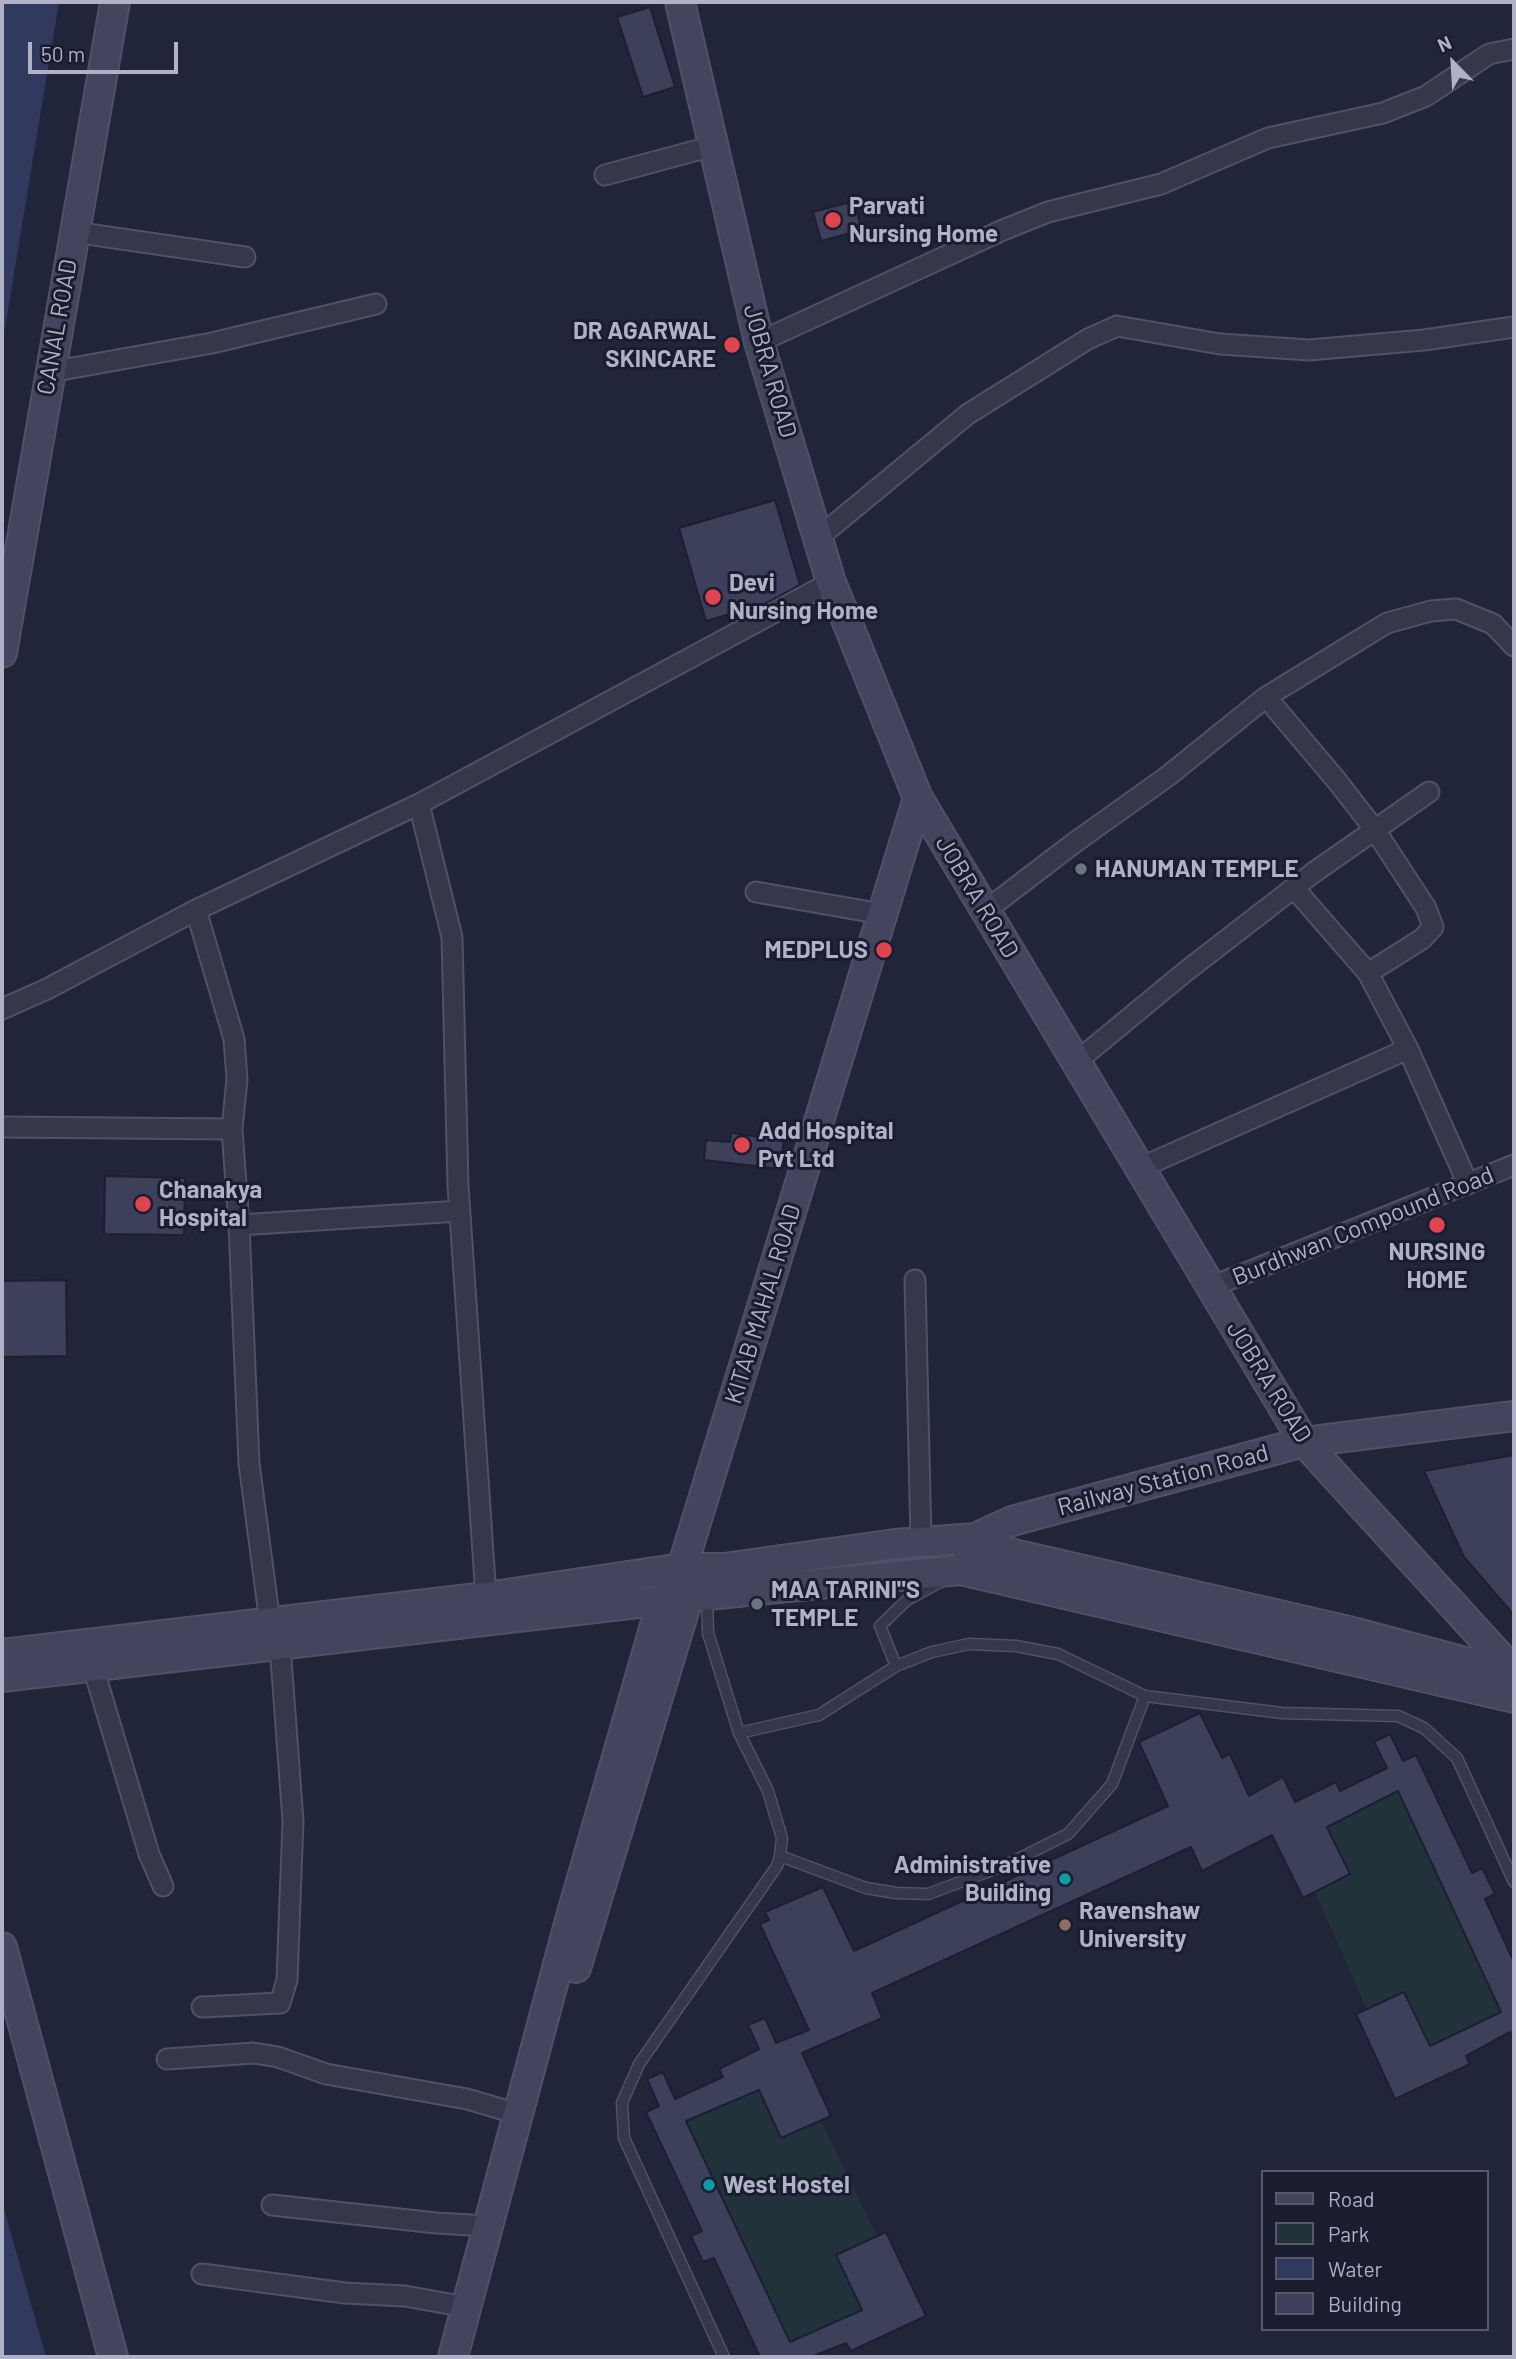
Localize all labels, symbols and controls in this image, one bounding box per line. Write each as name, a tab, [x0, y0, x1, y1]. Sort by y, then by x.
scale bar	[32, 28, 182, 72]
north arrow	[1418, 28, 1488, 98]
text: N	[1434, 30, 1455, 56]
text: 50 m	[41, 41, 85, 66]
place label: Parvati Nursing Home	[849, 192, 998, 248]
marker: Parvati Nursing Home	[823, 210, 843, 230]
street label: CANAL ROAD	[31, 257, 83, 397]
street label: JOBRA ROAD	[737, 301, 803, 441]
place label: DR AGARWAL SKINCARE	[573, 317, 716, 373]
marker: DR AGARWAL SKINCARE	[722, 335, 742, 355]
place label: Devi Nursing Home	[729, 569, 878, 625]
marker: Devi Nursing Home	[703, 587, 723, 607]
street label: JOBRA ROAD	[929, 831, 1025, 963]
place label: HANUMAN TEMPLE	[1095, 855, 1299, 883]
marker: HANUMAN TEMPLE	[1073, 861, 1089, 877]
place label: MEDPLUS	[765, 936, 868, 964]
marker: MEDPLUS	[874, 940, 894, 960]
place label: Add Hospital Pvt Ltd	[758, 1117, 894, 1173]
marker: Add Hospital Pvt Ltd	[732, 1135, 752, 1155]
street label: Burdhwan Compound Road	[1228, 1160, 1498, 1292]
place label: Chanakya Hospital	[159, 1176, 262, 1232]
marker: Chanakya Hospital	[133, 1194, 153, 1214]
street label: KITAB MAHAL ROAD	[719, 1201, 807, 1407]
marker: NURSING HOME	[1427, 1215, 1447, 1235]
place label: NURSING HOME	[1388, 1238, 1486, 1294]
street label: JOBRA ROAD	[1220, 1316, 1318, 1448]
street label: Railway Station Road	[1054, 1438, 1272, 1522]
place label: MAA TARINI"S TEMPLE	[771, 1576, 920, 1632]
marker: MAA TARINI"S TEMPLE	[749, 1596, 765, 1612]
place label: Administrative Building	[894, 1851, 1051, 1907]
marker: Administrative Building	[1057, 1871, 1073, 1887]
place label: Ravenshaw University	[1079, 1897, 1200, 1953]
marker: Ravenshaw University	[1057, 1917, 1073, 1933]
legend	[1260, 2170, 1488, 2331]
place label: West Hostel	[723, 2171, 850, 2199]
marker: West Hostel	[701, 2177, 717, 2193]
text: Road	[1328, 2186, 1374, 2211]
text: Park	[1328, 2221, 1369, 2246]
text: Water	[1328, 2256, 1382, 2281]
text: Building	[1328, 2291, 1402, 2316]

